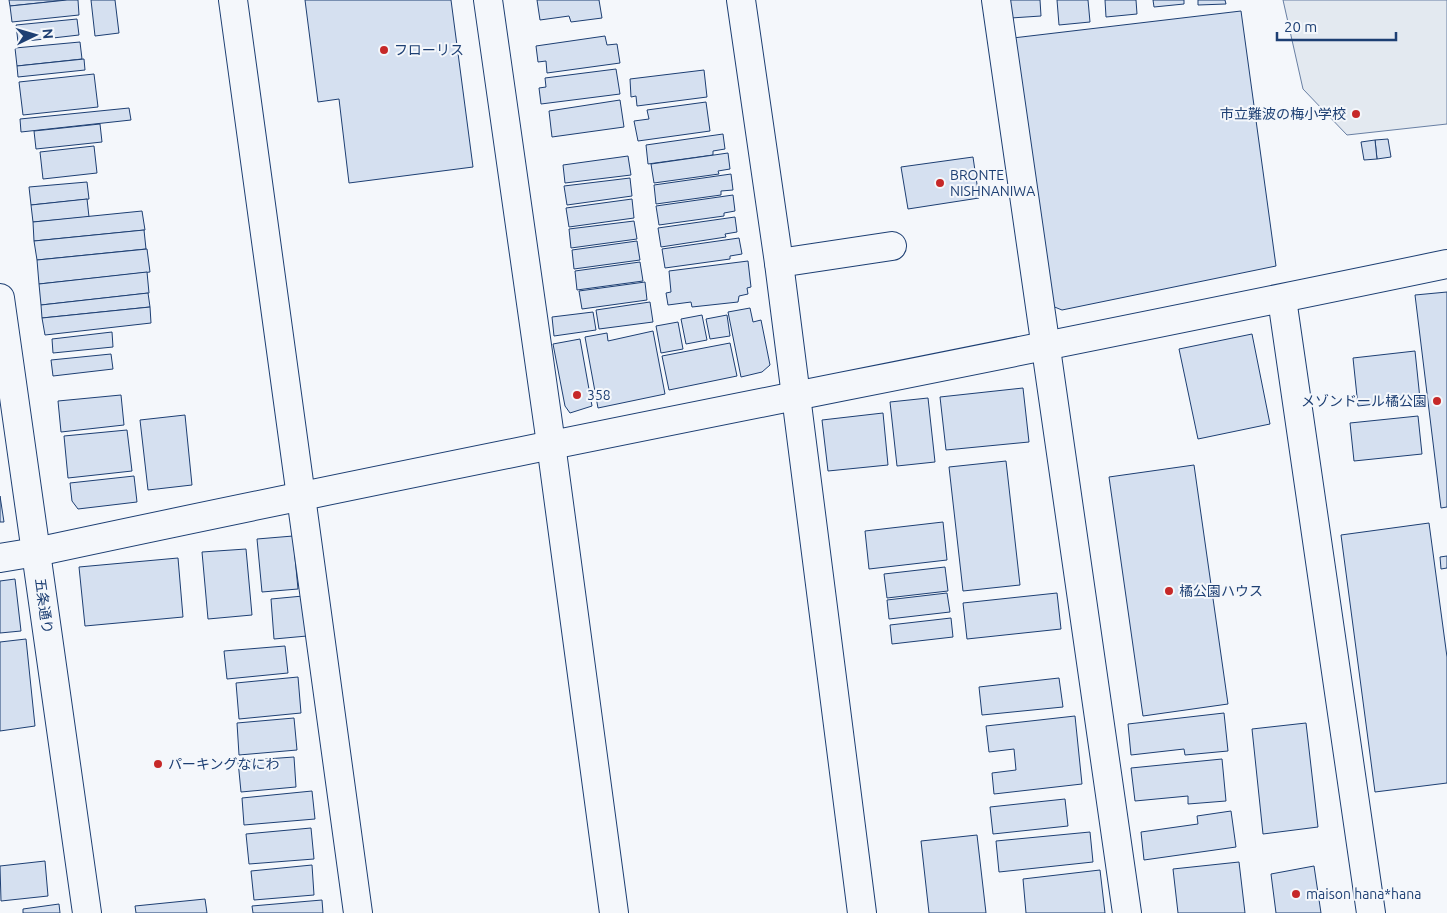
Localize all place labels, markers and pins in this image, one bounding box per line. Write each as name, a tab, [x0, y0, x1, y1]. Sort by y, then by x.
place label: フローリス	[394, 42, 464, 58]
marker: フローリス	[378, 44, 390, 56]
place label: 市立難波の梅小学校	[1220, 106, 1346, 122]
marker: 市立難波の梅小学校	[1350, 108, 1362, 120]
place label: BRONTE NISHNANIWA	[950, 167, 1035, 199]
marker: BRONTE NISHNANIWA	[934, 177, 946, 189]
place label: 358	[587, 387, 611, 403]
marker: 358	[571, 389, 583, 401]
place label: メゾンドール橘公園	[1301, 393, 1427, 409]
marker: メゾンドール橘公園	[1431, 395, 1443, 407]
place label: 橘公園ハウス	[1179, 583, 1263, 599]
marker: 橘公園ハウス	[1163, 585, 1175, 597]
place label: パーキングなにわ	[168, 756, 280, 772]
marker: パーキングなにわ	[152, 758, 164, 770]
place label: maison hana*hana	[1306, 886, 1421, 902]
marker: maison hana*hana	[1290, 888, 1302, 900]

